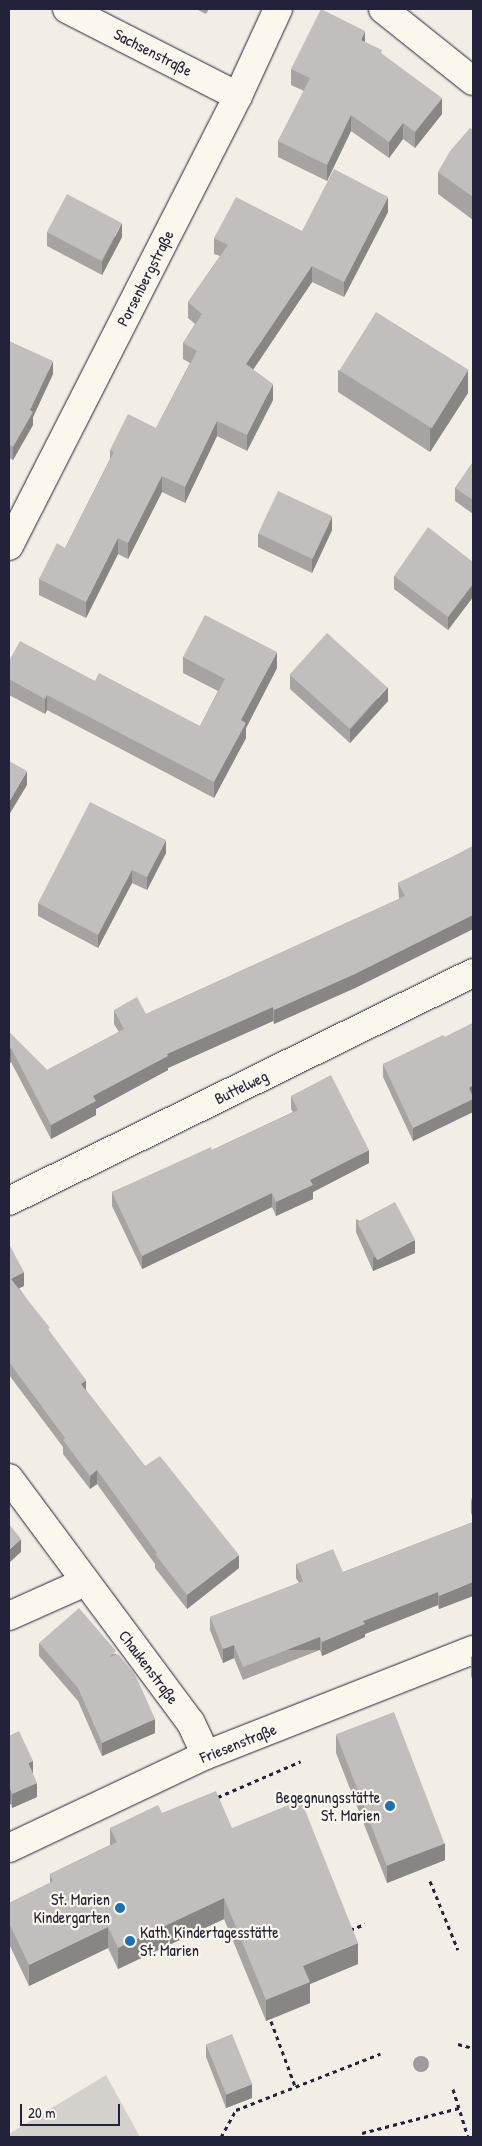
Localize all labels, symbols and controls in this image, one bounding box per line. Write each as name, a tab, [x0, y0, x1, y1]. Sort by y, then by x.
street label: Sachsenstraße	[111, 24, 195, 80]
street label: Porsenbergstraße	[113, 227, 177, 329]
street label: Buttelweg	[211, 1066, 271, 1108]
street label: Chaukenstraße	[115, 1626, 183, 1708]
street label: Friesenstraße	[197, 1719, 279, 1767]
place label: Begegnungsstätte St. Marien	[275, 1787, 380, 1825]
marker: Begegnungsstätte St. Marien	[384, 1800, 396, 1812]
place label: St. Marien Kindergarten	[33, 1889, 110, 1927]
marker: St. Marien Kindergarten	[114, 1902, 126, 1914]
place label: Kath. Kindertagesstätte St. Marien	[140, 1922, 279, 1960]
marker: Kath. Kindertagesstätte St. Marien	[124, 1935, 136, 1947]
scale bar	[22, 2094, 122, 2126]
text: 20 m	[28, 2102, 55, 2123]

